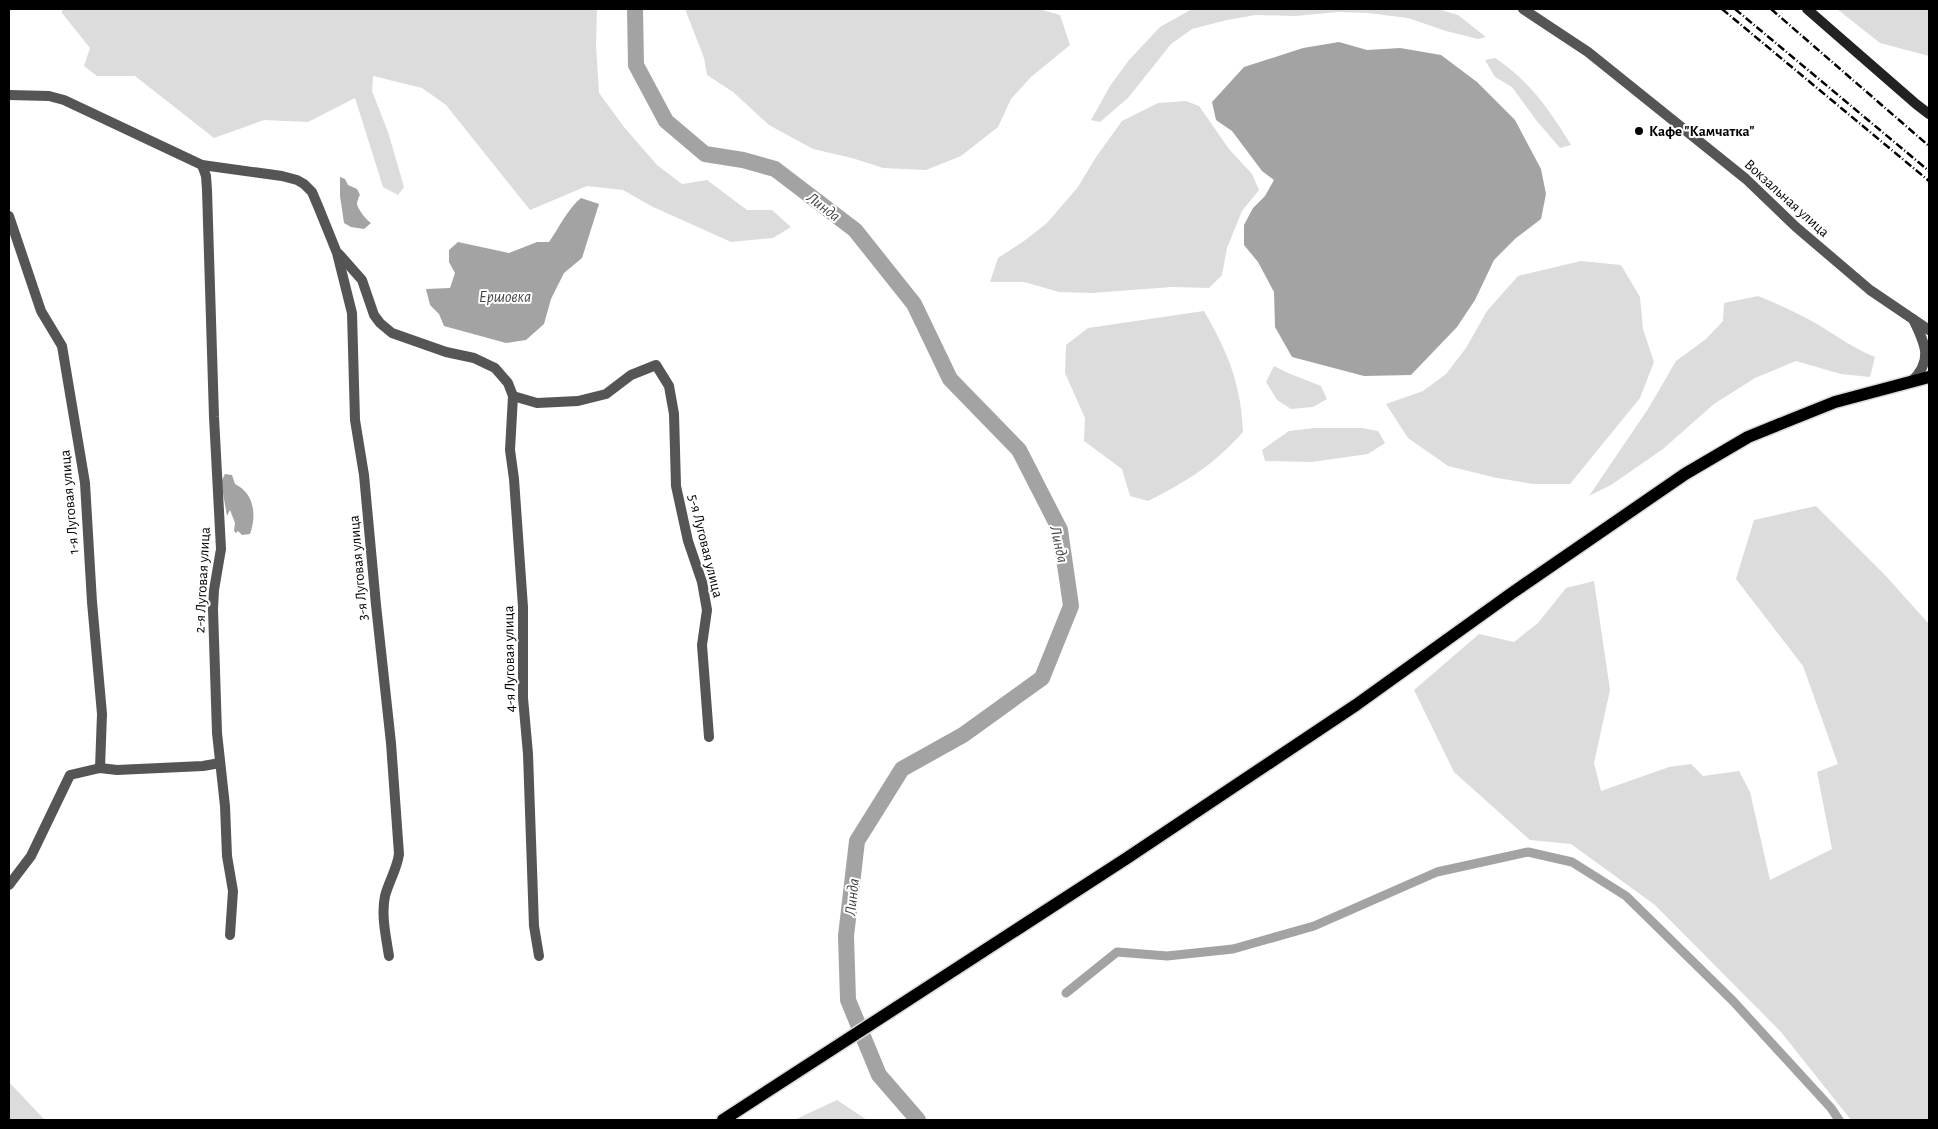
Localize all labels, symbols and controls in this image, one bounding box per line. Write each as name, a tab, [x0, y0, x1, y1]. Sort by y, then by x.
place label: Кафе "Камчатка"	[1649, 124, 1755, 139]
marker: Кафе "Камчатка"	[1633, 125, 1645, 137]
street label: Вокзальная улица	[1741, 157, 1832, 240]
water label: Линда	[803, 189, 843, 225]
water label: Ершовка	[479, 289, 531, 306]
street label: 1-я Луговая улица	[57, 449, 82, 555]
street label: 5-я Луговая улица	[685, 493, 726, 599]
street label: 3-я Луговая улица	[346, 514, 371, 621]
water label: Линда	[1047, 523, 1071, 564]
street label: 2-я Луговая улица	[192, 526, 213, 634]
street label: 4-я Луговая улица	[501, 605, 518, 713]
water label: Линда	[842, 877, 862, 918]

